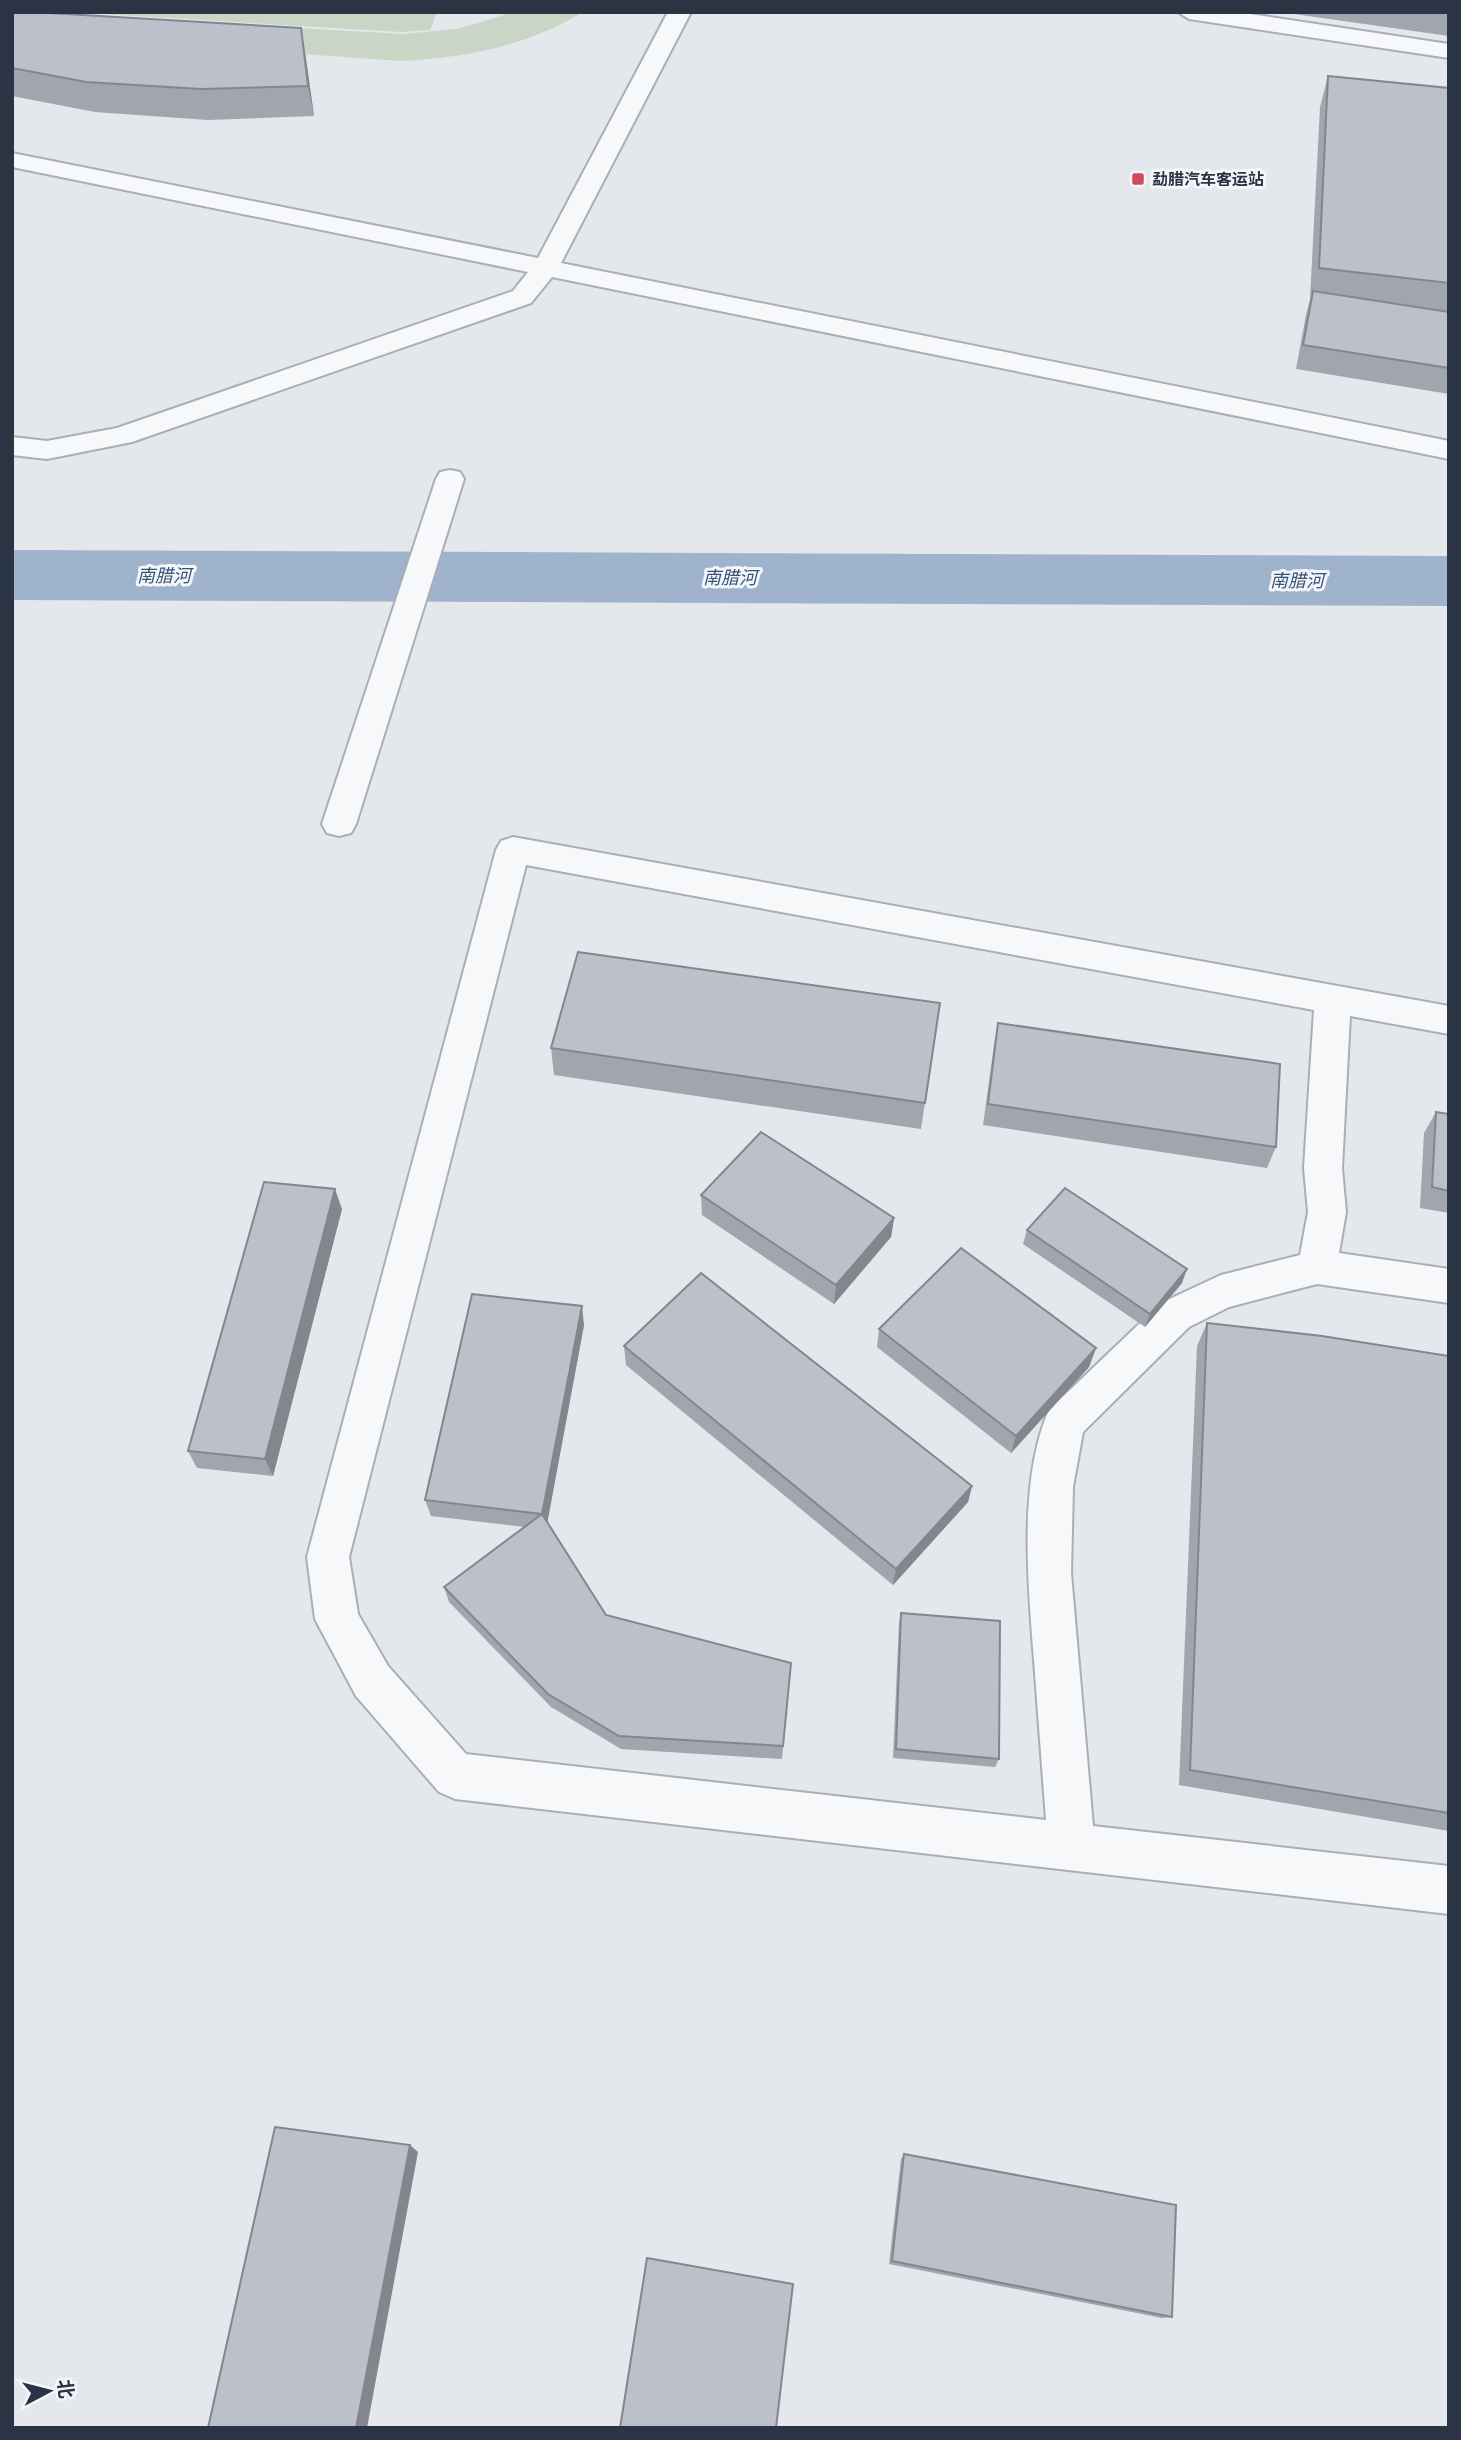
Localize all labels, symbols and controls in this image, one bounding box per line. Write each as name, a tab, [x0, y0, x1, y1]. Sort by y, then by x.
marker: 勐腊汽车客运站	[1130, 171, 1146, 187]
place label: 勐腊汽车客运站	[1152, 171, 1264, 188]
water label: 南腊河	[137, 566, 194, 586]
water label: 南腊河	[703, 568, 760, 588]
water label: 南腊河	[1270, 571, 1327, 591]
north arrow	[14, 2356, 84, 2426]
text: 北	[54, 2378, 77, 2400]

